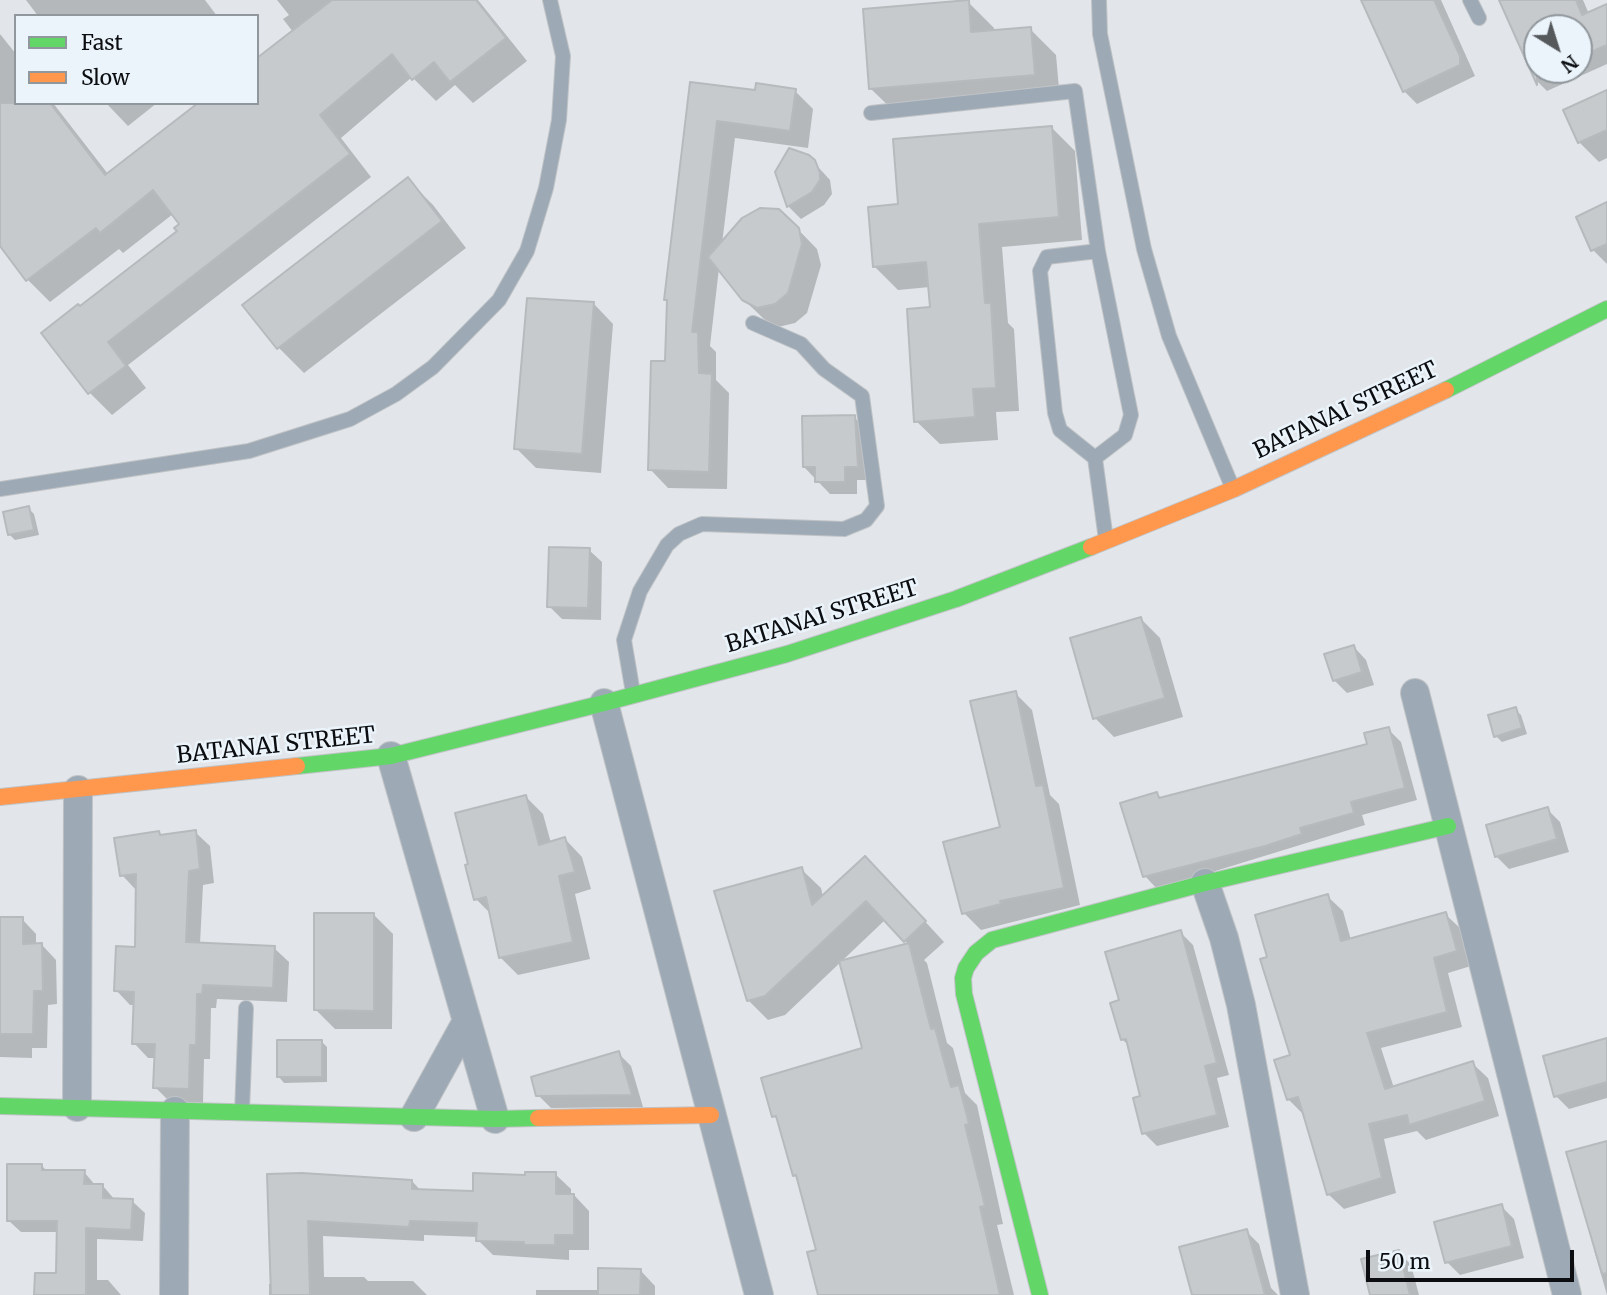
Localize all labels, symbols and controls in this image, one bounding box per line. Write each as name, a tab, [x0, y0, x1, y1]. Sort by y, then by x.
legend	[14, 14, 259, 105]
north arrow	[1523, 14, 1593, 84]
text: Fast	[81, 29, 123, 56]
text: N	[1556, 50, 1583, 78]
text: Slow	[81, 64, 130, 91]
street label: BATANAI STREET	[1250, 356, 1442, 466]
street label: BATANAI STREET	[722, 575, 922, 659]
street label: BATANAI STREET	[175, 722, 377, 770]
scale bar	[1369, 1236, 1577, 1280]
text: 50 m	[1379, 1248, 1430, 1275]

